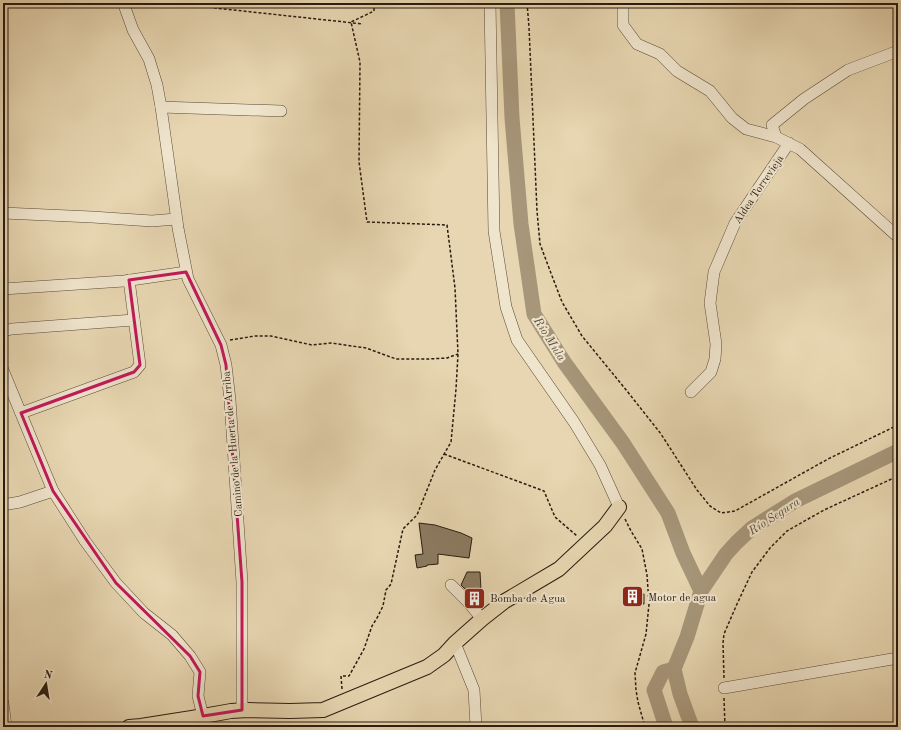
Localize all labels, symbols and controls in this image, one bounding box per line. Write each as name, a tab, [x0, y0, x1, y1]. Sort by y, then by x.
street label: Aldea Torrevieja	[732, 153, 787, 226]
water label: Río Mula	[531, 315, 568, 364]
street label: Camino de la Huerta de Arriba	[222, 370, 245, 517]
water label: Río Segura	[746, 496, 803, 538]
building icon: Motor de agua	[619, 584, 645, 610]
building icon: Bomba de Agua	[461, 585, 487, 611]
place label: Motor de agua	[648, 593, 717, 604]
place label: Bomba de Agua	[490, 594, 566, 605]
north arrow	[26, 664, 66, 704]
text: N	[43, 669, 54, 682]

